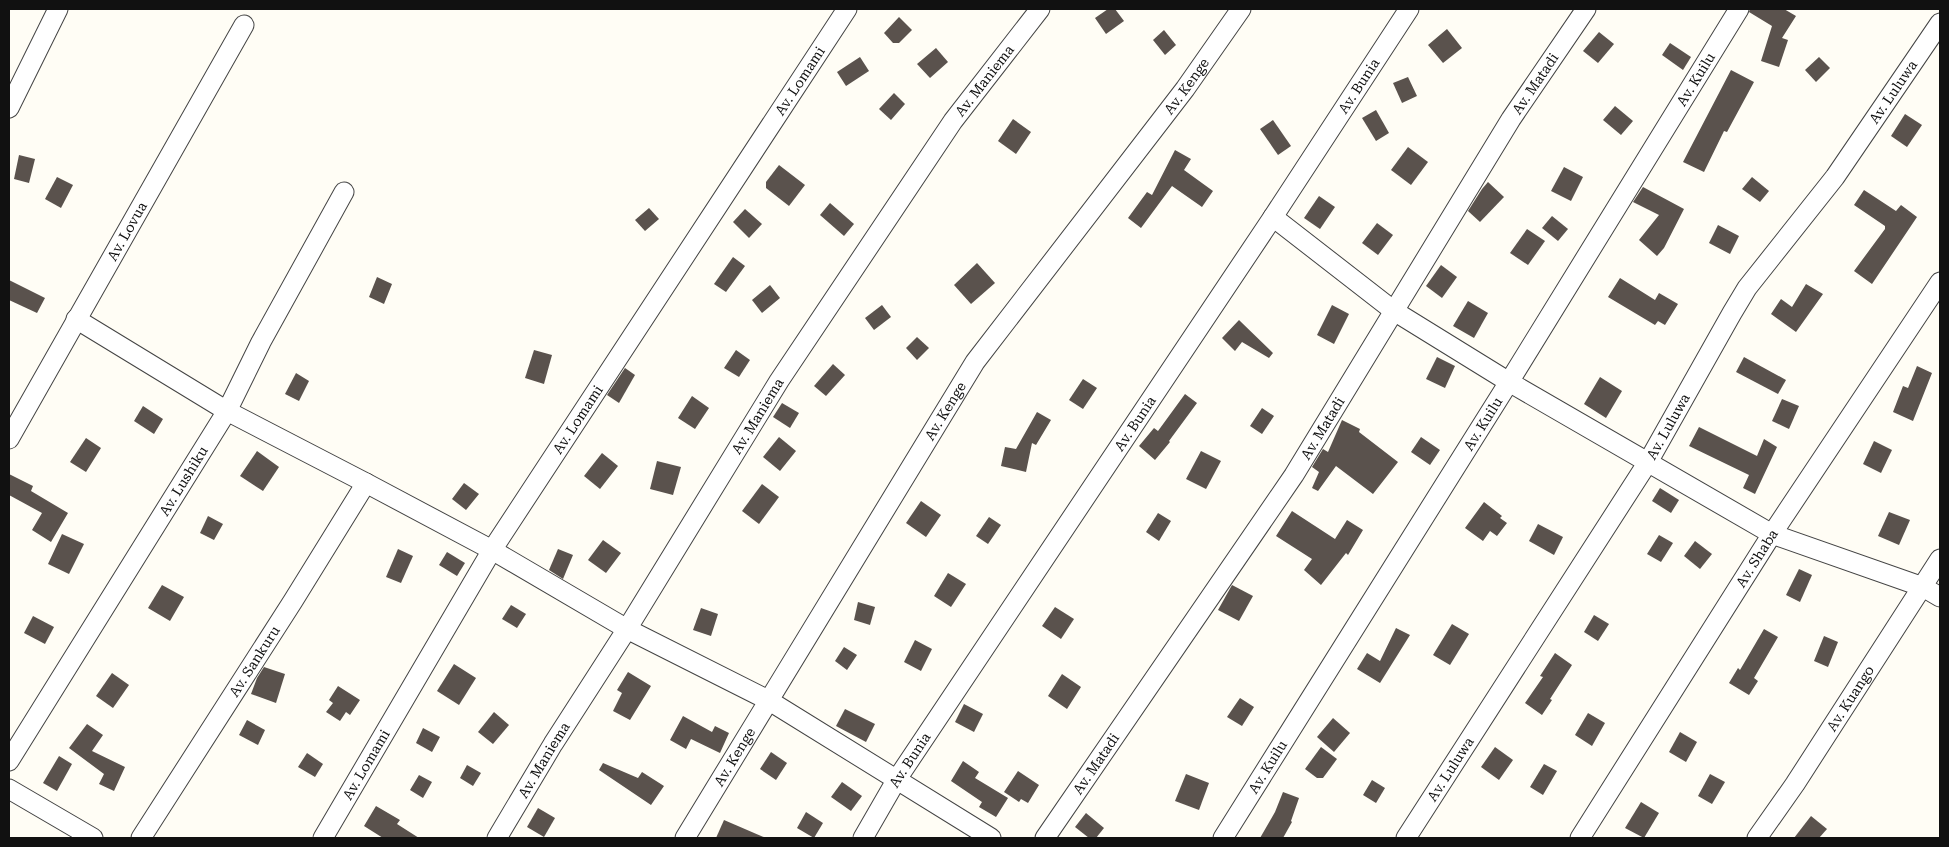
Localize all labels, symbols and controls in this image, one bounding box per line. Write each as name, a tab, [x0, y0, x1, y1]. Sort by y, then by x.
street label: Av. Maniema	[952, 41, 1017, 119]
street label: Av. Lomami	[772, 43, 828, 118]
street label: Av. Kuilu	[1673, 49, 1718, 109]
street label: Av. Matadi	[1509, 50, 1562, 117]
street label: Av. Kenge	[1161, 55, 1212, 117]
street label: Av. Bunia	[1335, 55, 1383, 116]
street label: Av. Luluwa	[1866, 57, 1920, 127]
street label: Av. Lovua	[104, 198, 150, 263]
street label: Av. Maniema	[728, 375, 787, 457]
street label: Av. Kenge	[921, 379, 969, 443]
street label: Av. Lomami	[549, 382, 606, 457]
street label: Av. Luluwa	[1643, 390, 1693, 462]
street label: Av. Bunia	[1111, 393, 1159, 454]
street label: Av. Matadi	[1297, 394, 1348, 462]
street label: Av. Kuilu	[1460, 394, 1506, 453]
street label: Av. Lushiku	[156, 443, 211, 518]
street label: Av. Shaba	[1733, 526, 1781, 590]
street label: Av. Sankuru	[226, 623, 283, 700]
street label: Av. Kuango	[1823, 662, 1877, 734]
street label: Av. Maniema	[515, 719, 573, 801]
street label: Av. Kenge	[711, 724, 758, 789]
street label: Av. Lomami	[339, 726, 393, 803]
street label: Av. Bunia	[886, 729, 934, 790]
street label: Av. Matadi	[1069, 730, 1123, 797]
street label: Av. Luluwa	[1424, 734, 1477, 804]
street label: Av. Kuilu	[1245, 737, 1290, 796]

